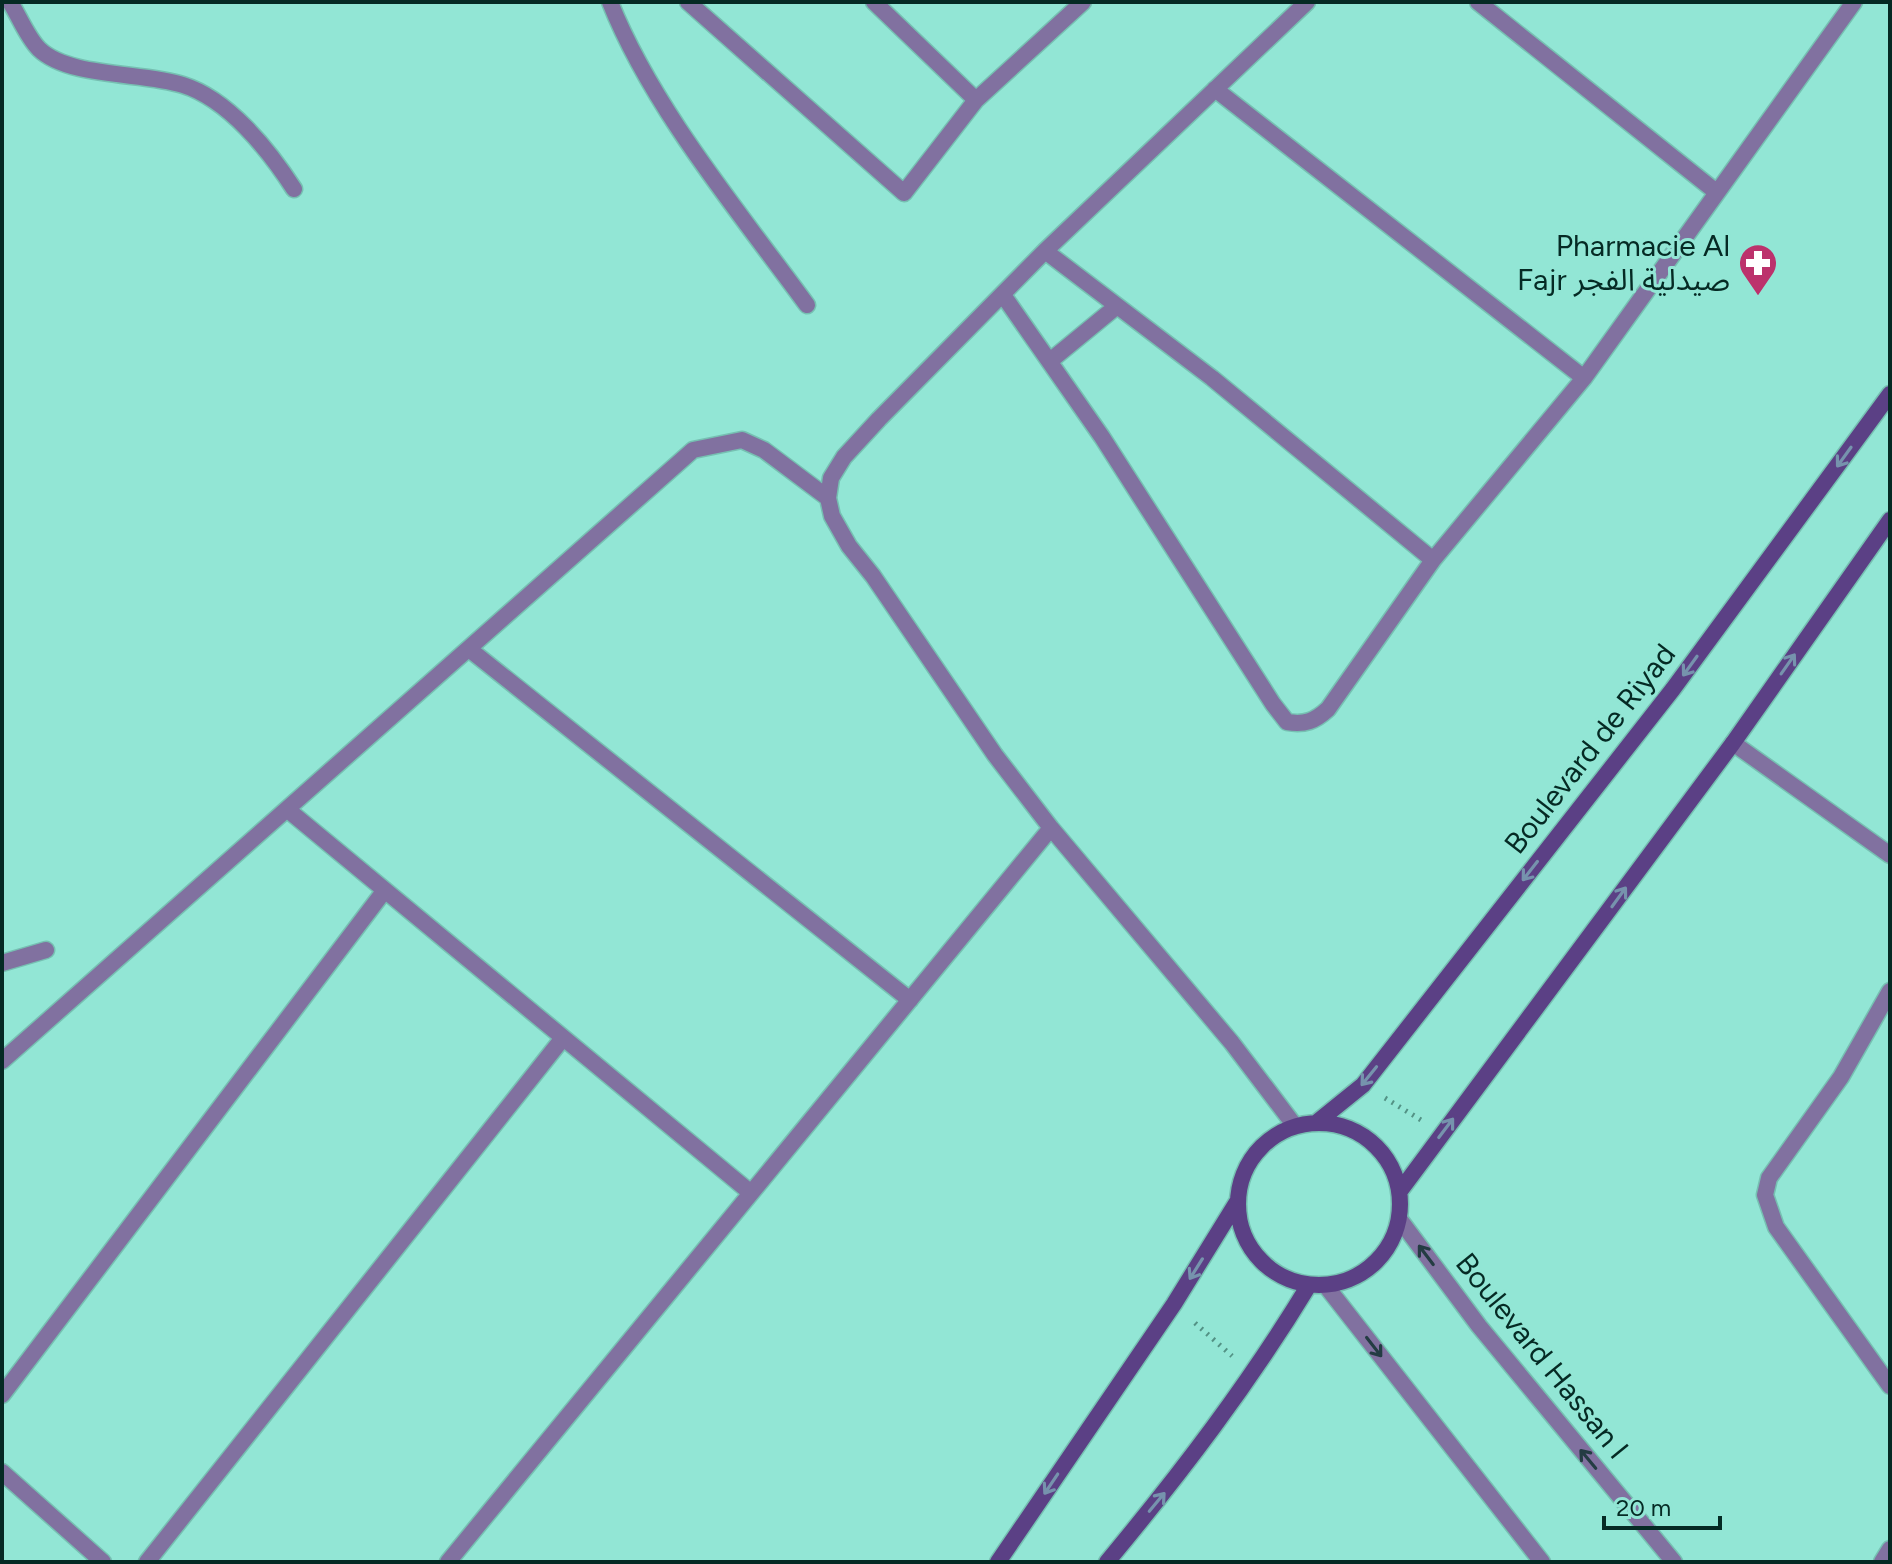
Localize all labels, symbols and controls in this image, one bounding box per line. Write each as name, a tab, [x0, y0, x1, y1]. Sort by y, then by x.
place label: Pharmacie Al Fajr صيدلية الفجر	[1517, 227, 1730, 298]
pharmacy icon: Pharmacie Al Fajr صيدلية الفجر	[1737, 242, 1779, 297]
one-way arrow	[1835, 446, 1852, 467]
street label: Boulevard de Riyad	[1496, 636, 1683, 861]
one-way arrow	[1780, 654, 1796, 676]
one-way arrow	[1681, 655, 1698, 677]
one-way arrow	[1521, 860, 1538, 881]
one-way arrow	[1611, 887, 1627, 909]
one-way arrow	[1360, 1065, 1378, 1086]
one-way arrow	[1438, 1118, 1455, 1139]
one-way arrow	[1418, 1245, 1435, 1267]
street label: Boulevard Hassan I	[1448, 1245, 1637, 1466]
one-way arrow	[1188, 1257, 1204, 1279]
one-way arrow	[1365, 1336, 1383, 1357]
one-way arrow	[1579, 1449, 1597, 1469]
one-way arrow	[1043, 1473, 1059, 1495]
scale bar	[1604, 1480, 1720, 1530]
one-way arrow	[1148, 1492, 1166, 1513]
text: 20 m	[1616, 1493, 1671, 1522]

